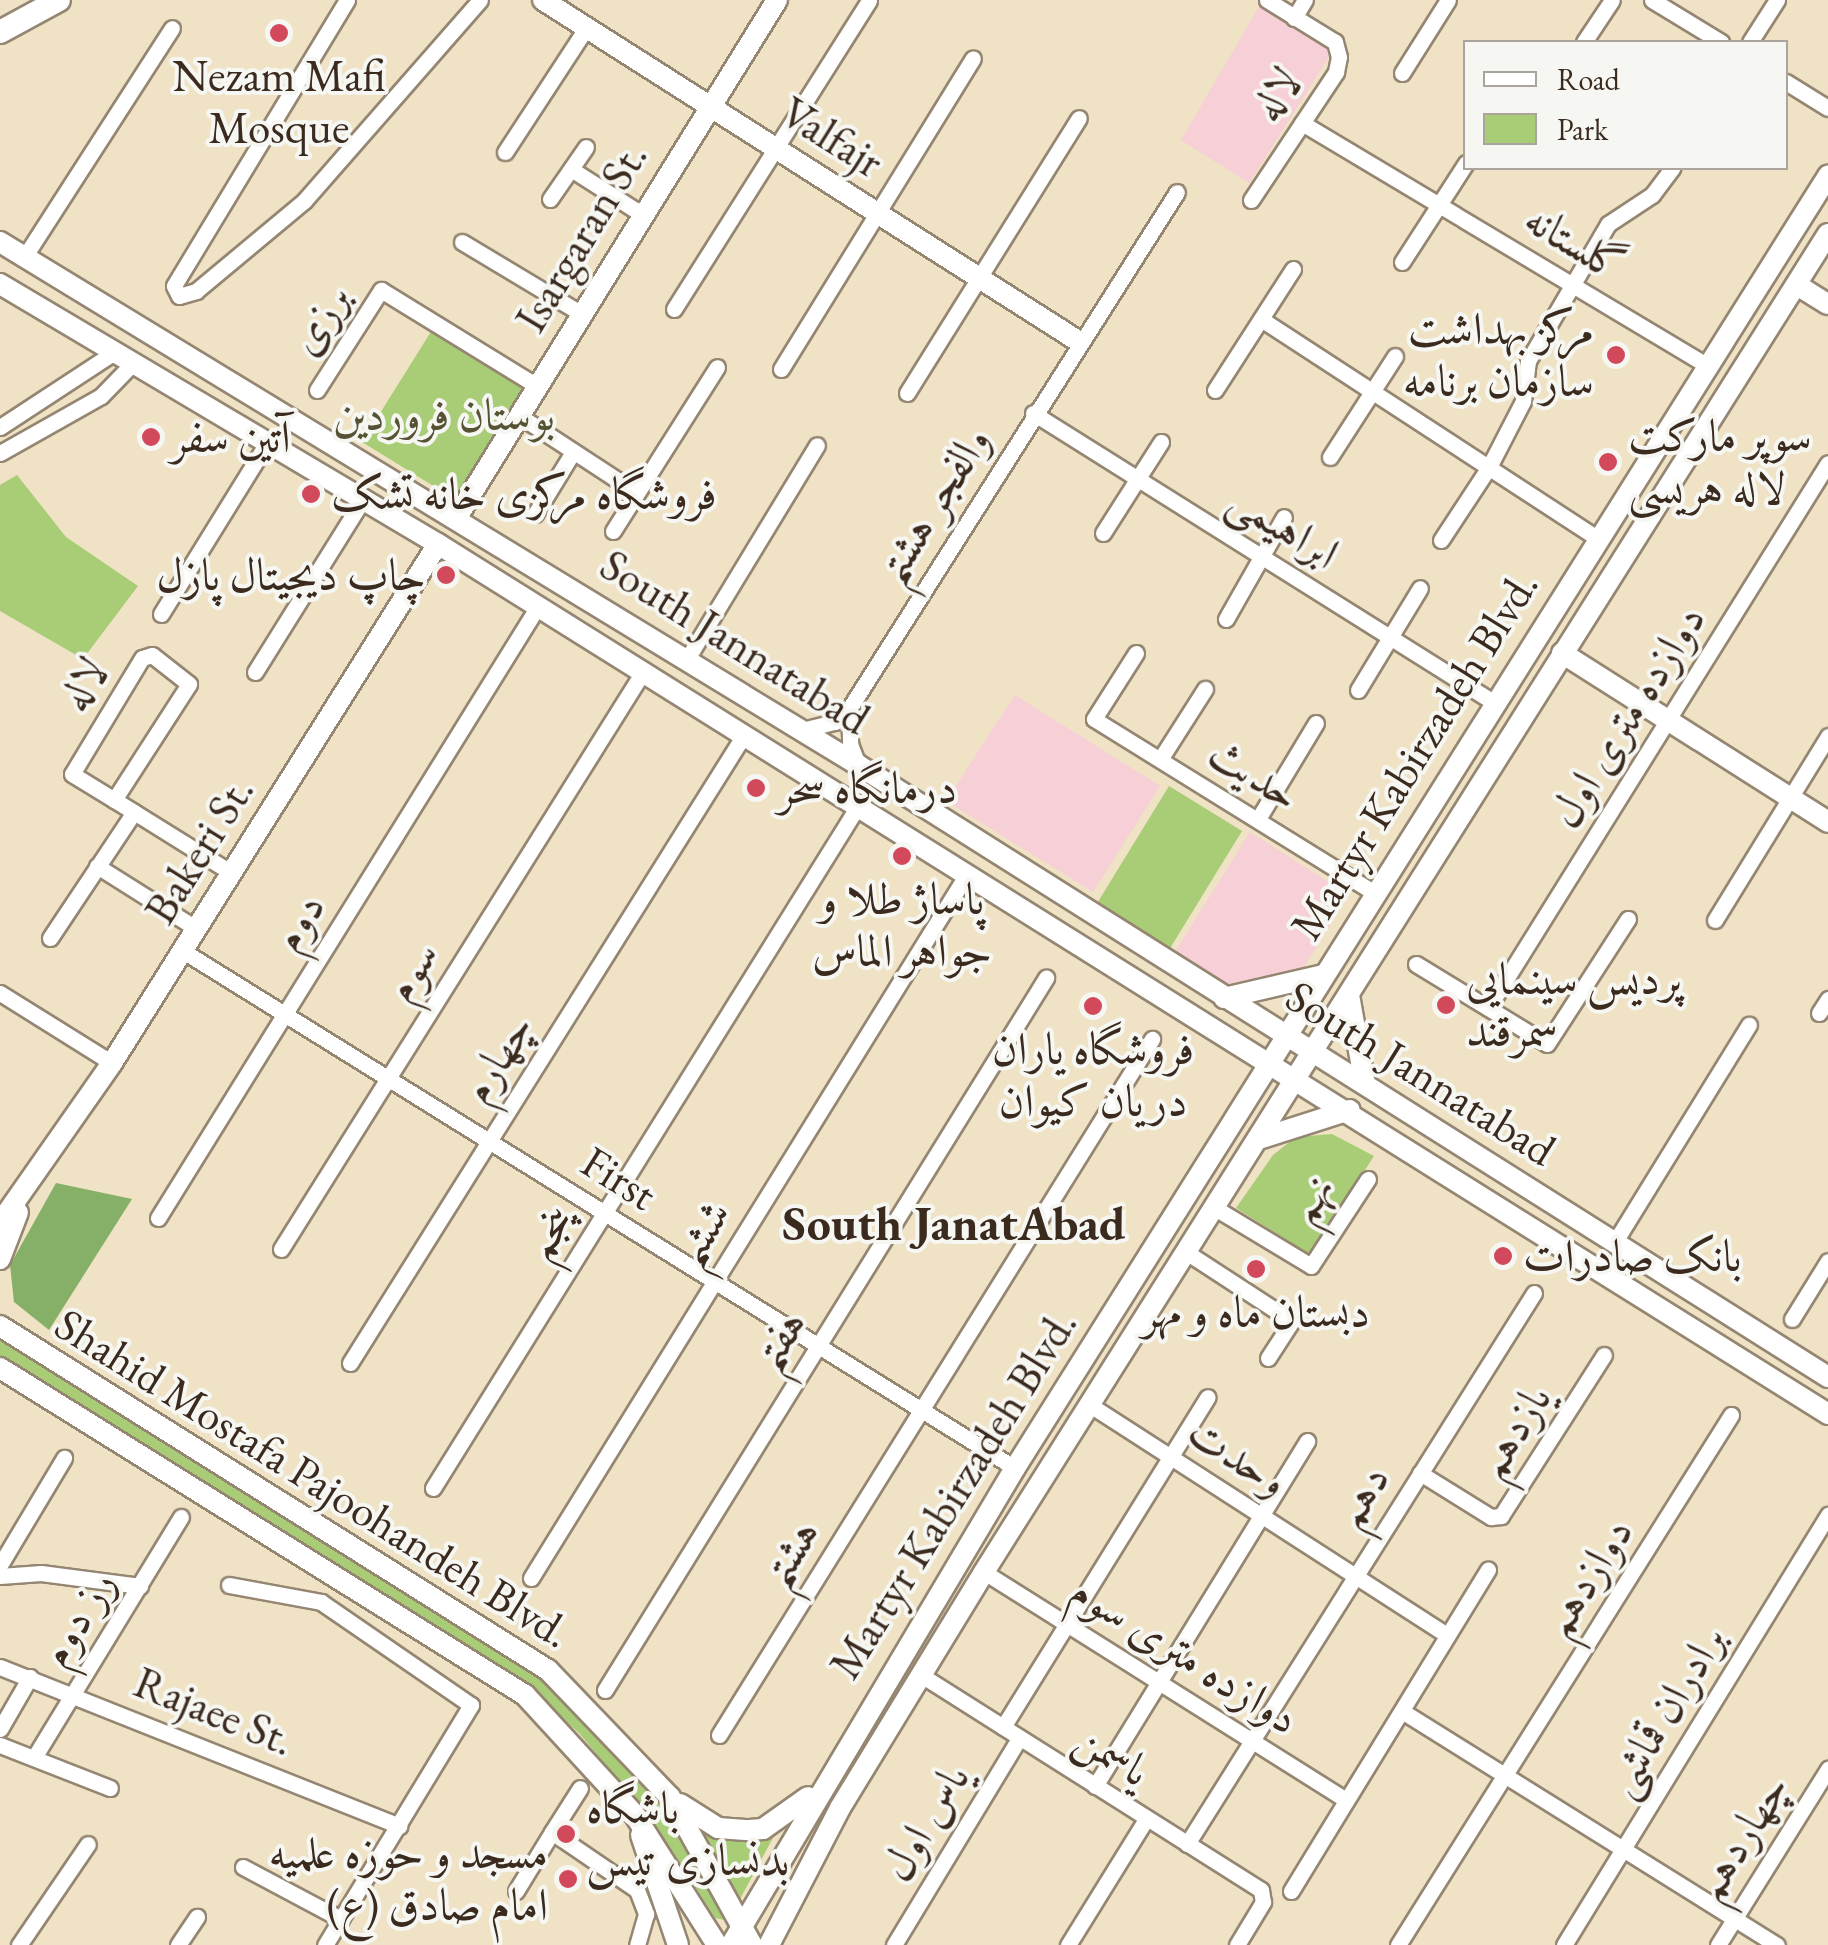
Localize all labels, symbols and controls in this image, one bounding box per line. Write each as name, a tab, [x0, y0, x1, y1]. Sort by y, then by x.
marker: Nezam Mafi Mosque	[268, 22, 290, 44]
legend	[1463, 40, 1788, 170]
place label: Nezam Mafi Mosque	[172, 49, 386, 155]
street label: لاله	[1239, 57, 1313, 131]
text: Road	[1557, 60, 1620, 99]
street label: Valfajr	[771, 85, 893, 189]
text: Park	[1557, 110, 1608, 149]
street label: Isargaran St.	[503, 132, 659, 342]
street label: گلستانه	[1515, 191, 1635, 293]
street label: برزی	[276, 273, 362, 365]
place label: مرکز بهداشت سازمان برنامه	[1403, 302, 1594, 408]
marker: مرکز بهداشت سازمان برنامه	[1603, 342, 1629, 368]
park label: بوستان فروردین	[333, 388, 555, 442]
place label: سوپر مارکت لاله هریسی	[1628, 409, 1812, 515]
place label: آتین سفر	[171, 410, 291, 464]
street label: والفجر هشتم	[863, 416, 1001, 594]
marker: آتین سفر	[140, 426, 162, 448]
marker: سوپر مارکت لاله هریسی	[1597, 451, 1619, 473]
place label: فروشگاه مرکزی خانه تشک	[331, 467, 717, 521]
street label: ابراهیمی	[1219, 471, 1349, 581]
marker: فروشگاه مرکزی خانه تشک	[300, 483, 322, 505]
street label: South Jannatabad	[591, 538, 879, 746]
place label: چاپ دیجیتال پازل	[156, 548, 426, 602]
street label: Martyr Kabirzadeh Blvd.	[1279, 561, 1549, 949]
marker: چاپ دیجیتال پازل	[435, 564, 457, 586]
street label: دوازده متری اول	[1537, 595, 1717, 837]
street label: لاله	[46, 647, 120, 721]
street label: حدیث	[1200, 725, 1310, 821]
place label: درمانگاه سحر	[778, 761, 957, 815]
street label: Bakeri St.	[133, 766, 265, 934]
marker: درمانگاه سحر	[743, 775, 769, 801]
marker: پاساژ طلا و جواهر الماس	[891, 845, 913, 867]
place label: پاساژ طلا و جواهر الماس	[812, 872, 992, 978]
street label: دوم	[260, 883, 336, 961]
street label: سوم	[372, 931, 450, 1011]
place label: پردیس سینمایی سمرقند	[1466, 952, 1681, 1058]
street label: South Jannatabad	[1277, 969, 1565, 1177]
marker: پردیس سینمایی سمرقند	[1435, 994, 1457, 1016]
marker: فروشگاه یاران دریان کیوان	[1082, 995, 1104, 1017]
street label: چهارم	[449, 1003, 545, 1113]
place label: فروشگاه یاران دریان کیوان	[992, 1022, 1194, 1128]
street label: First	[572, 1134, 666, 1222]
street label: نهم	[1274, 1163, 1346, 1233]
street label: ششم	[660, 1190, 742, 1276]
street label: پنجم	[511, 1195, 585, 1269]
district label: South JanatAbad	[782, 1195, 1126, 1253]
place label: بانک صادرات	[1523, 1229, 1742, 1283]
marker: بانک صادرات	[1492, 1245, 1514, 1267]
marker: دبستان ماه و مهر	[1245, 1258, 1267, 1280]
place label: دبستان ماه و مهر	[1142, 1285, 1370, 1339]
street label: Shahid Mostafa Pajoohandeh Blvd.	[45, 1297, 581, 1659]
street label: هفتم	[739, 1299, 817, 1381]
street label: Martyr Kabirzadeh Blvd.	[818, 1300, 1088, 1688]
street label: یازدهم	[1463, 1374, 1563, 1488]
street label: وحدت	[1178, 1404, 1298, 1508]
street label: دهم	[1321, 1455, 1401, 1537]
street label: دوازدهم	[1530, 1508, 1644, 1646]
street label: هشتم	[747, 1509, 831, 1597]
street label: رز دوم	[27, 1560, 127, 1676]
street label: دوازده متری سوم	[1061, 1563, 1309, 1745]
street label: برادران قماشی	[1593, 1616, 1737, 1806]
street label: Rajaee St.	[127, 1655, 301, 1767]
street label: یاسمن	[1066, 1710, 1160, 1798]
street label: یاس اول	[869, 1753, 981, 1891]
street label: چهاردهم	[1681, 1764, 1801, 1910]
place label: باشگاه بدنسازی تیس	[586, 1781, 790, 1887]
marker: باشگاه بدنسازی تیس	[555, 1823, 577, 1845]
place label: مسجد و حوزه علمیه امام صادق (ع)	[268, 1826, 548, 1932]
marker: مسجد و حوزه علمیه امام صادق (ع)	[557, 1868, 579, 1890]

